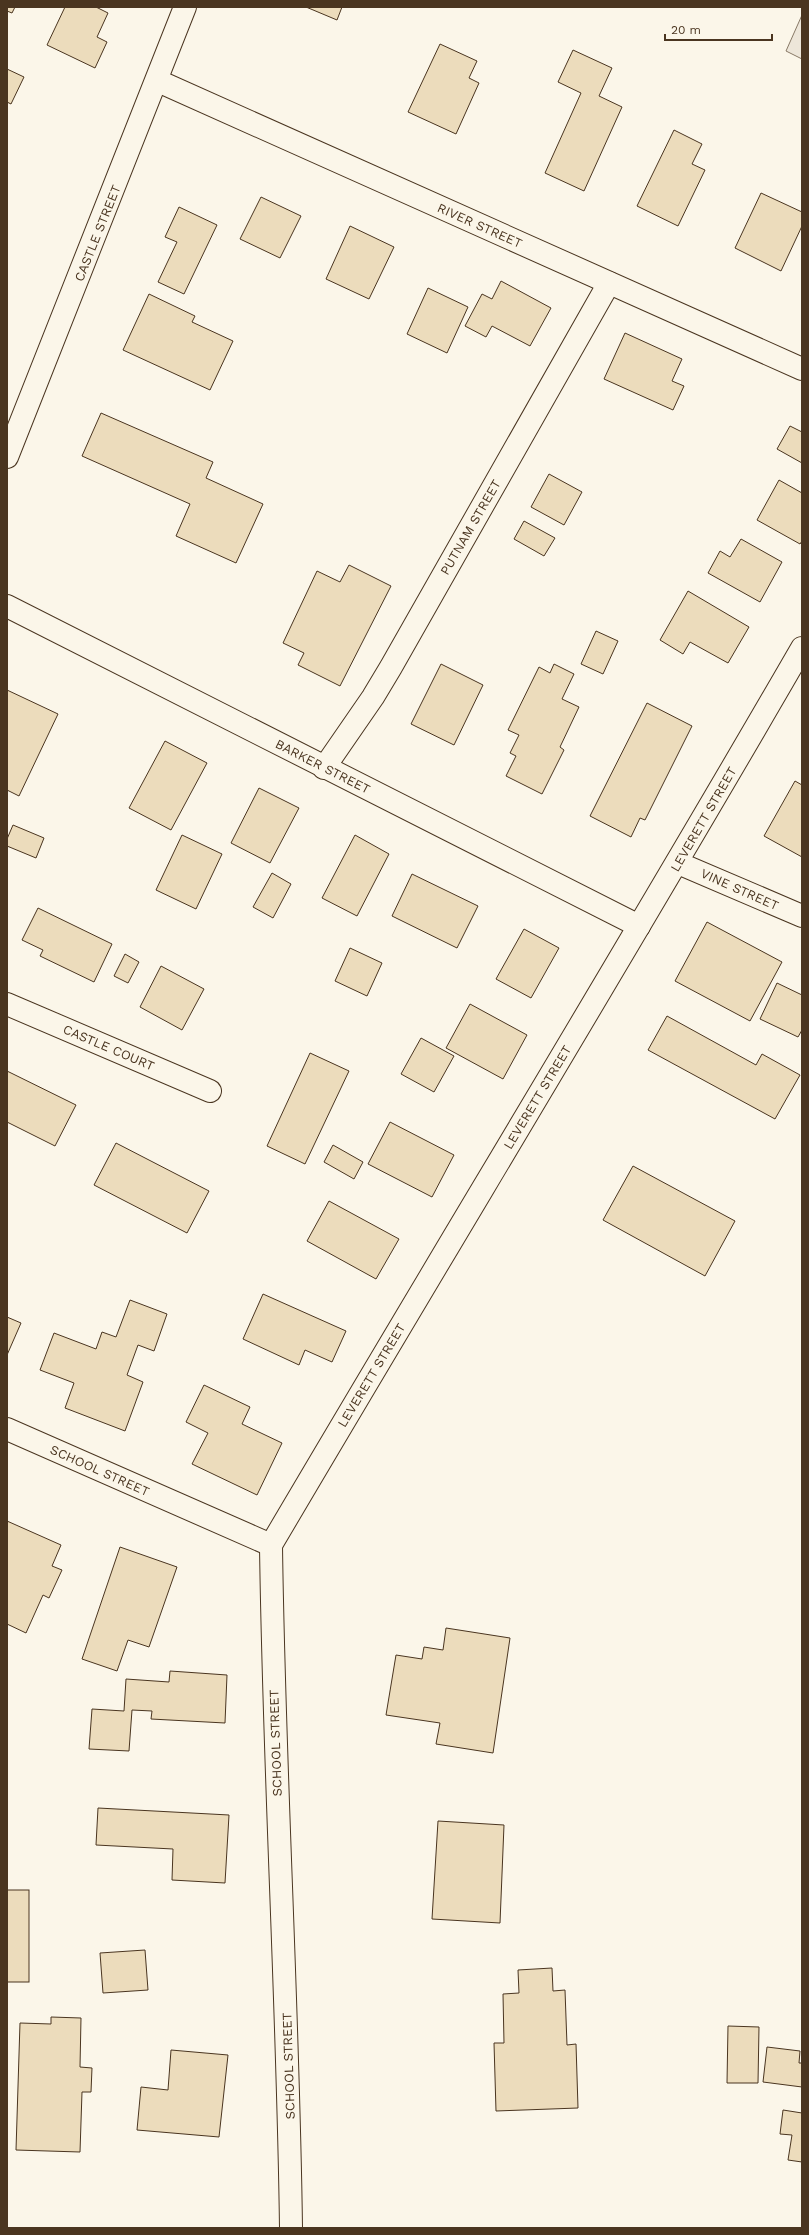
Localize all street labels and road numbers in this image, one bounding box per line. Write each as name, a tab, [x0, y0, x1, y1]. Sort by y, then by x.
street label: CASTLE STREET	[71, 183, 124, 284]
street label: RIVER STREET	[435, 200, 525, 251]
street label: PUTNAM STREET	[437, 477, 504, 578]
street label: BARKER STREET	[273, 736, 373, 797]
street label: LEVERETT STREET	[667, 764, 740, 874]
street label: VINE STREET	[699, 866, 781, 913]
street label: CASTLE COURT	[61, 1021, 157, 1074]
street label: LEVERETT STREET	[501, 1043, 574, 1152]
street label: LEVERETT STREET	[335, 1321, 408, 1430]
street label: SCHOOL STREET	[48, 1442, 152, 1499]
street label: SCHOOL STREET	[266, 1689, 285, 1797]
street label: SCHOOL STREET	[279, 2012, 298, 2120]

